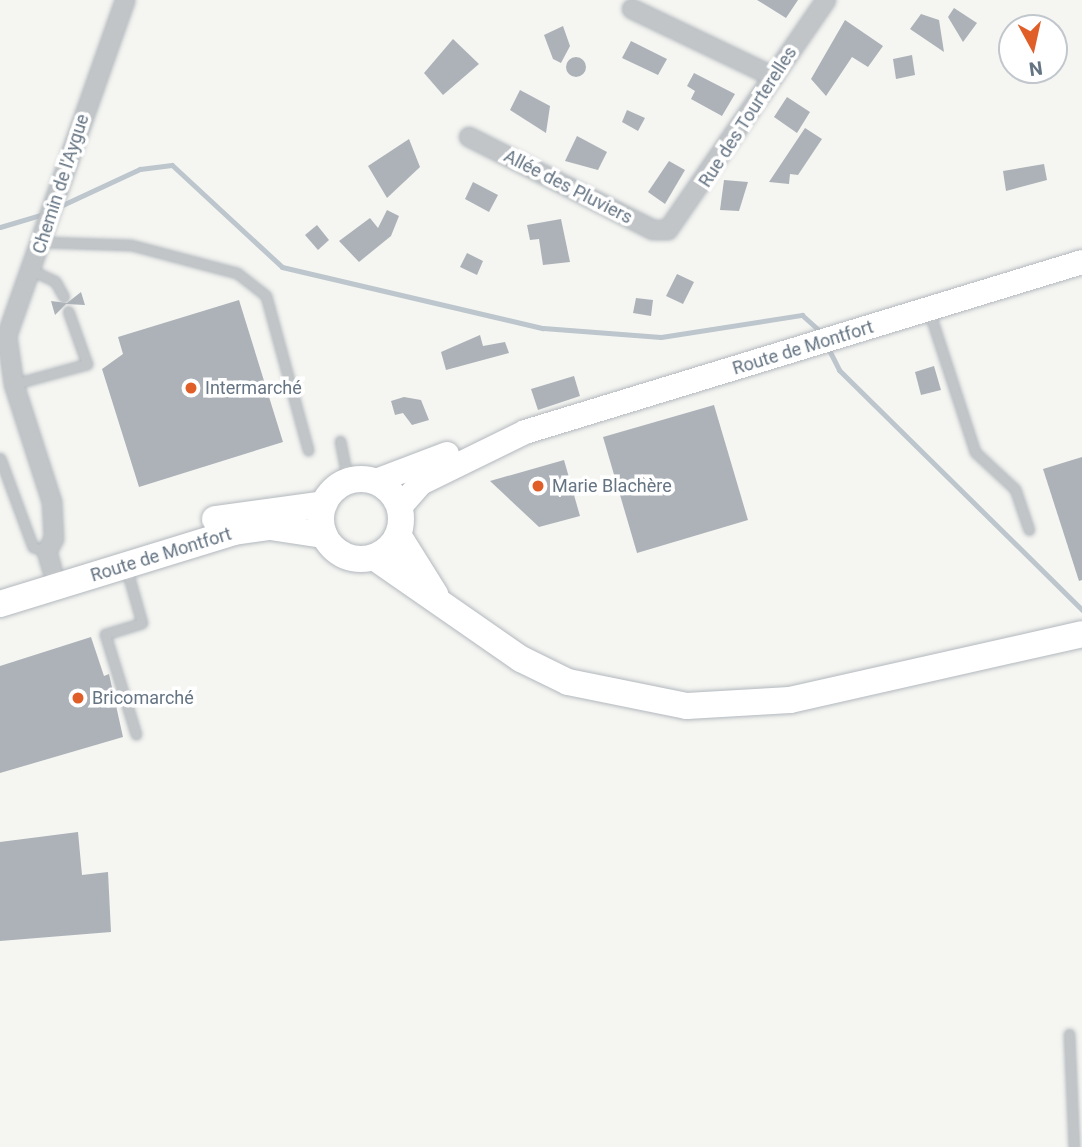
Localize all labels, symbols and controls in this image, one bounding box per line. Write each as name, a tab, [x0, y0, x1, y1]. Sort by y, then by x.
north arrow	[998, 14, 1068, 84]
street label: Rue des Tourterelles	[694, 43, 802, 191]
text: N	[1027, 56, 1044, 81]
street label: Chemin de l'Aygue	[28, 111, 94, 257]
street label: Allée des Pluviers	[500, 145, 636, 229]
street label: Route de Montfort	[730, 316, 876, 380]
place label: Intermarché	[205, 377, 302, 399]
marker: Intermarché	[183, 380, 199, 396]
place label: Marie Blachère	[552, 475, 672, 497]
marker: Marie Blachère	[530, 478, 546, 494]
street label: Route de Montfort	[88, 523, 234, 587]
place label: Bricomarché	[92, 687, 194, 709]
marker: Bricomarché	[70, 690, 86, 706]

